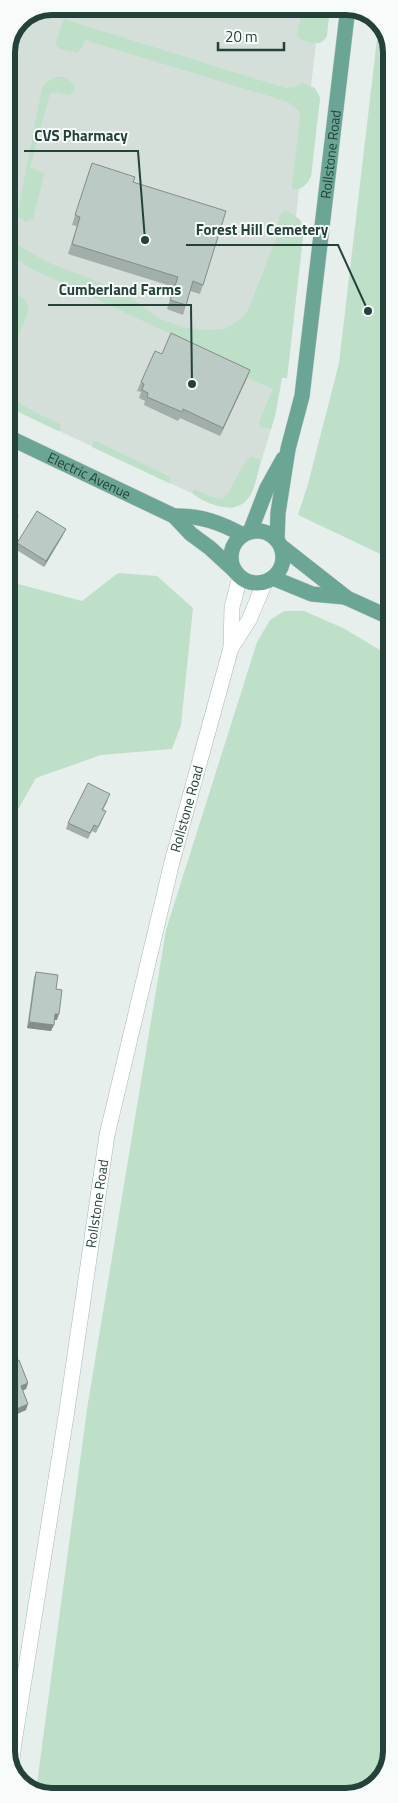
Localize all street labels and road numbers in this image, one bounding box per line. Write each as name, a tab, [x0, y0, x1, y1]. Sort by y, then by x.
street label: Rollstone Road	[314, 109, 346, 200]
street label: Electric Avenue	[44, 446, 134, 504]
street label: Rollstone Road	[164, 763, 208, 855]
street label: Rollstone Road	[80, 1158, 113, 1249]

